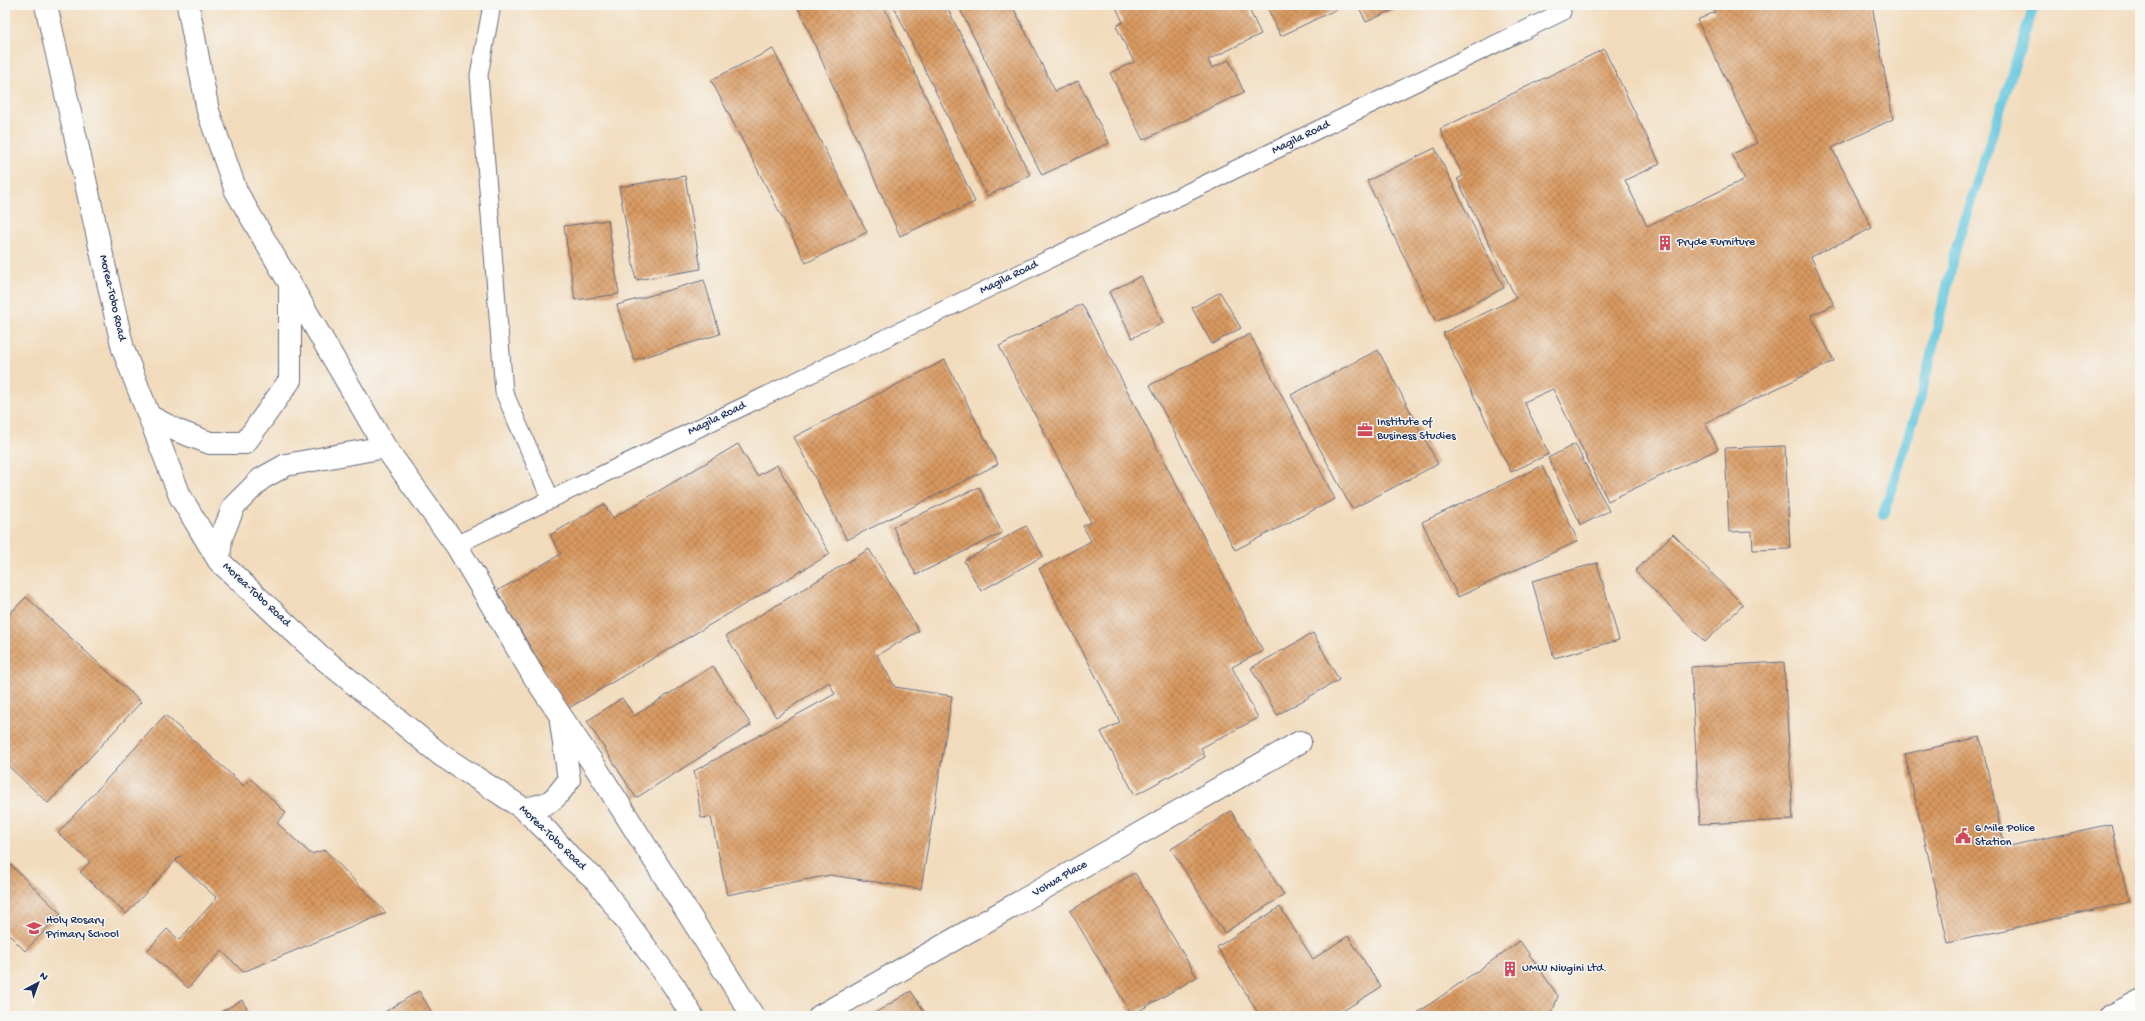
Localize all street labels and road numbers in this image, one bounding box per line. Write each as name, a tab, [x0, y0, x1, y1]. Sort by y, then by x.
street label: Magila Road	[1270, 118, 1333, 158]
street label: Morea-Tobo Road	[95, 254, 129, 343]
street label: Magila Road	[978, 258, 1041, 298]
street label: Magila Road	[686, 399, 749, 439]
street label: Morea-Tobo Road	[219, 560, 294, 631]
street label: Morea-Tobo Road	[516, 802, 589, 874]
street label: Vohua Place	[1029, 857, 1090, 901]

